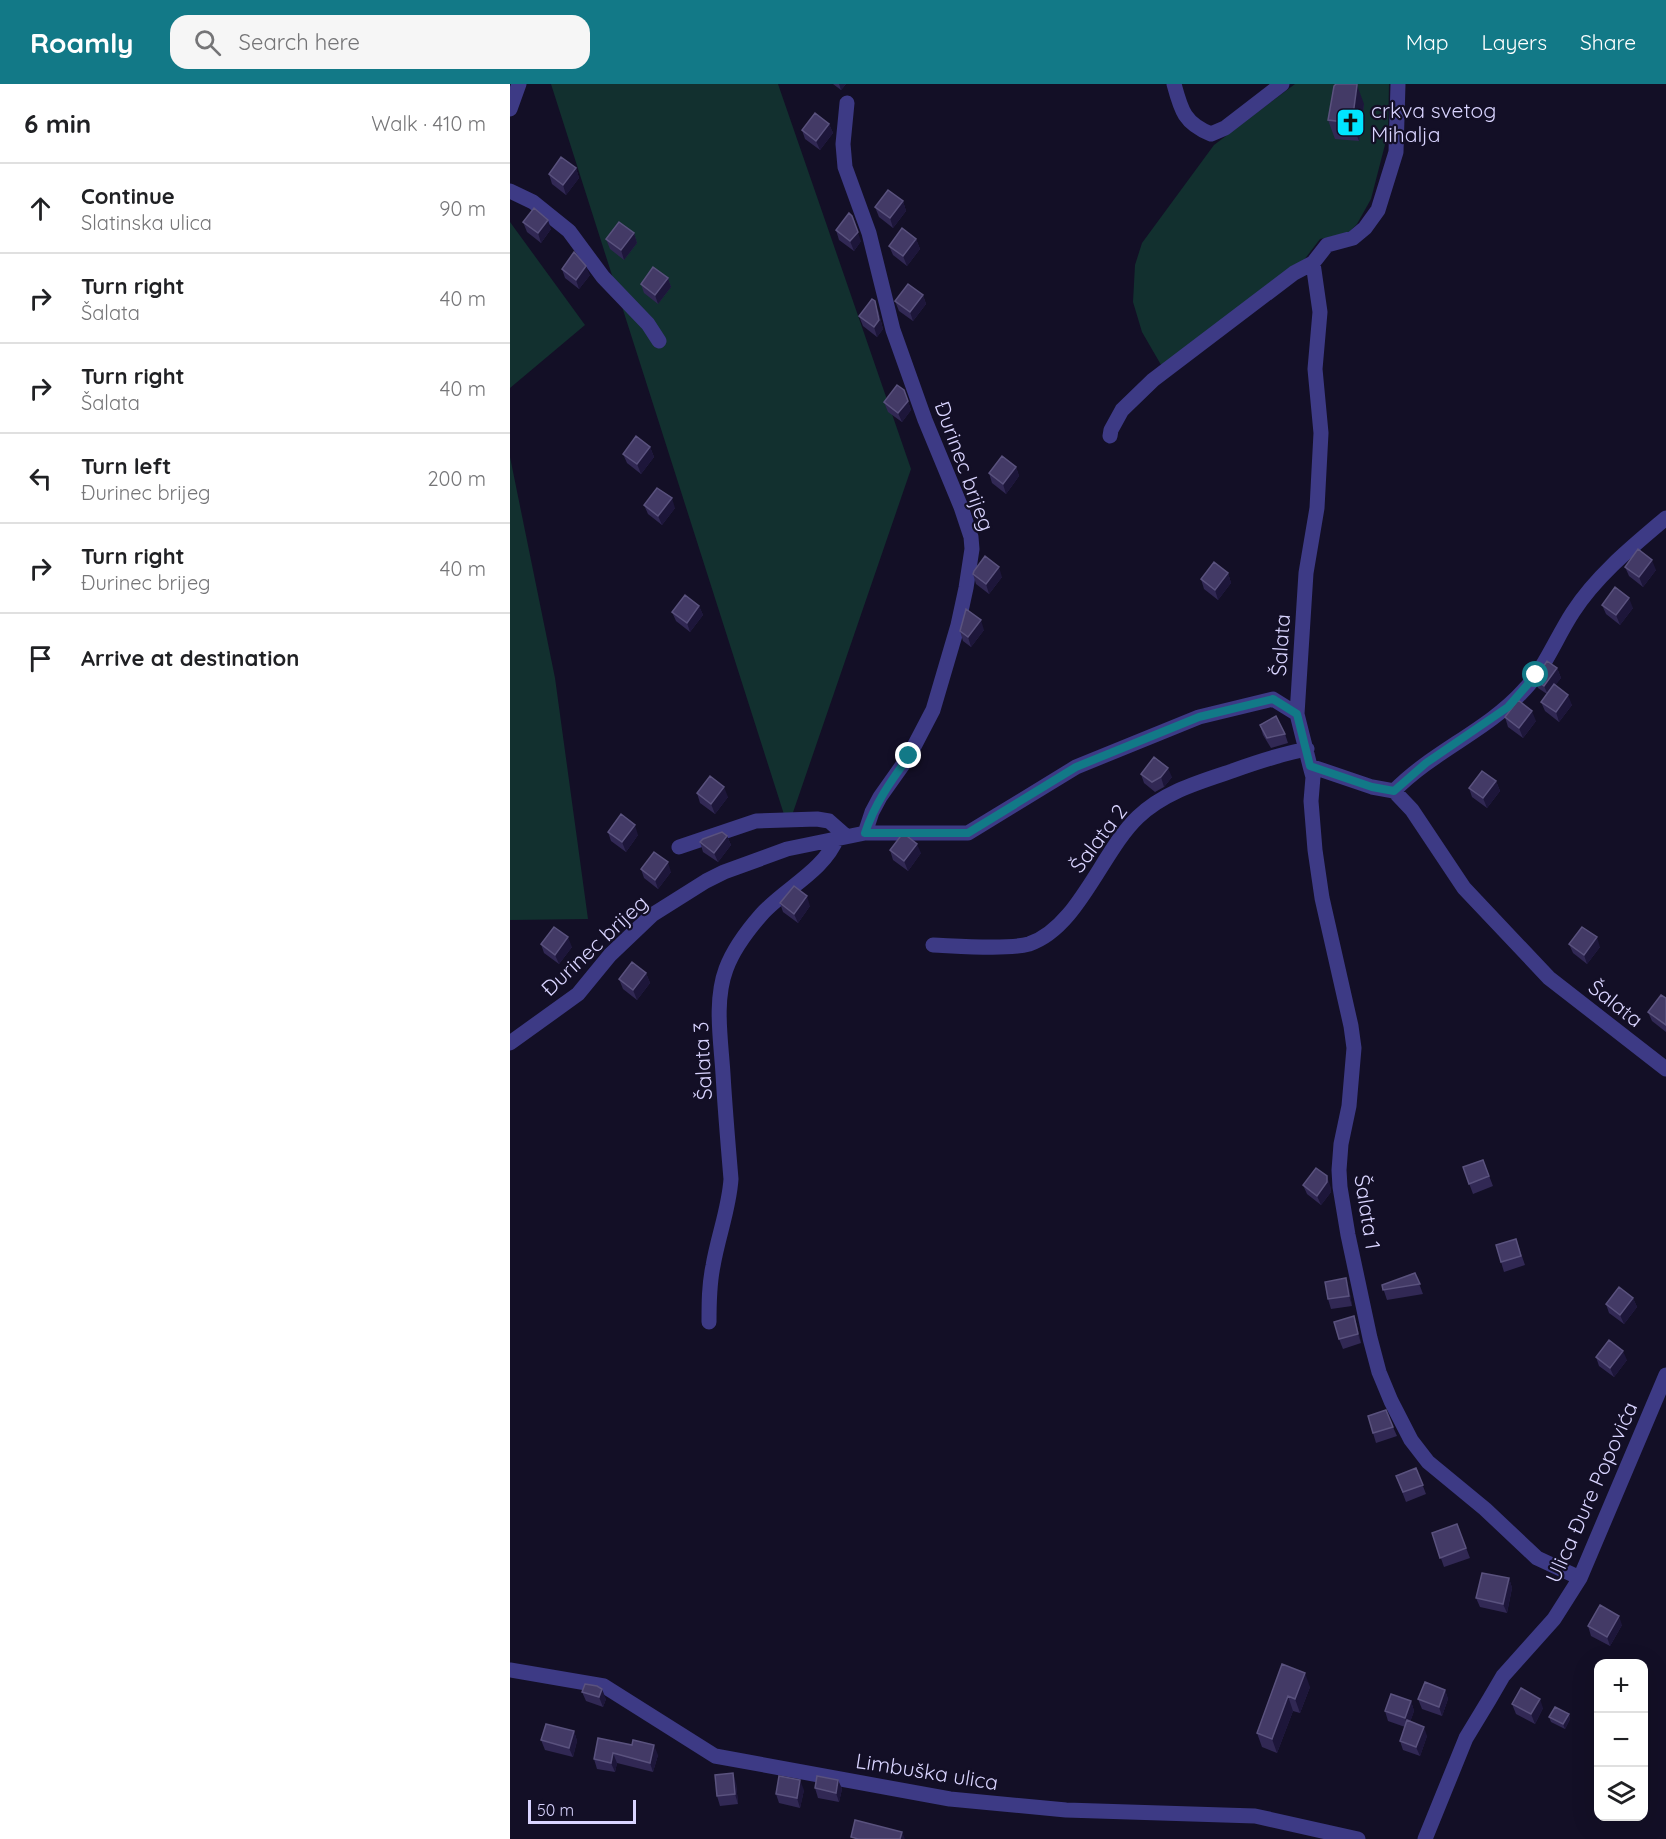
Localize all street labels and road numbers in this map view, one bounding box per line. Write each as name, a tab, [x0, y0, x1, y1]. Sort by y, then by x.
street label: Đurinec brijeg	[930, 398, 1000, 534]
street label: Šalata	[1265, 613, 1295, 677]
street label: Šalata 2	[1064, 799, 1132, 877]
street label: Đurinec brijeg	[535, 889, 653, 1001]
street label: Šalata	[1584, 974, 1648, 1032]
street label: Šalata 3	[687, 1021, 717, 1101]
street label: Šalata 1	[1349, 1173, 1387, 1251]
street label: Ulica Đure Popovića	[1539, 1397, 1643, 1587]
street label: Limbuška ulica	[854, 1747, 1000, 1795]

